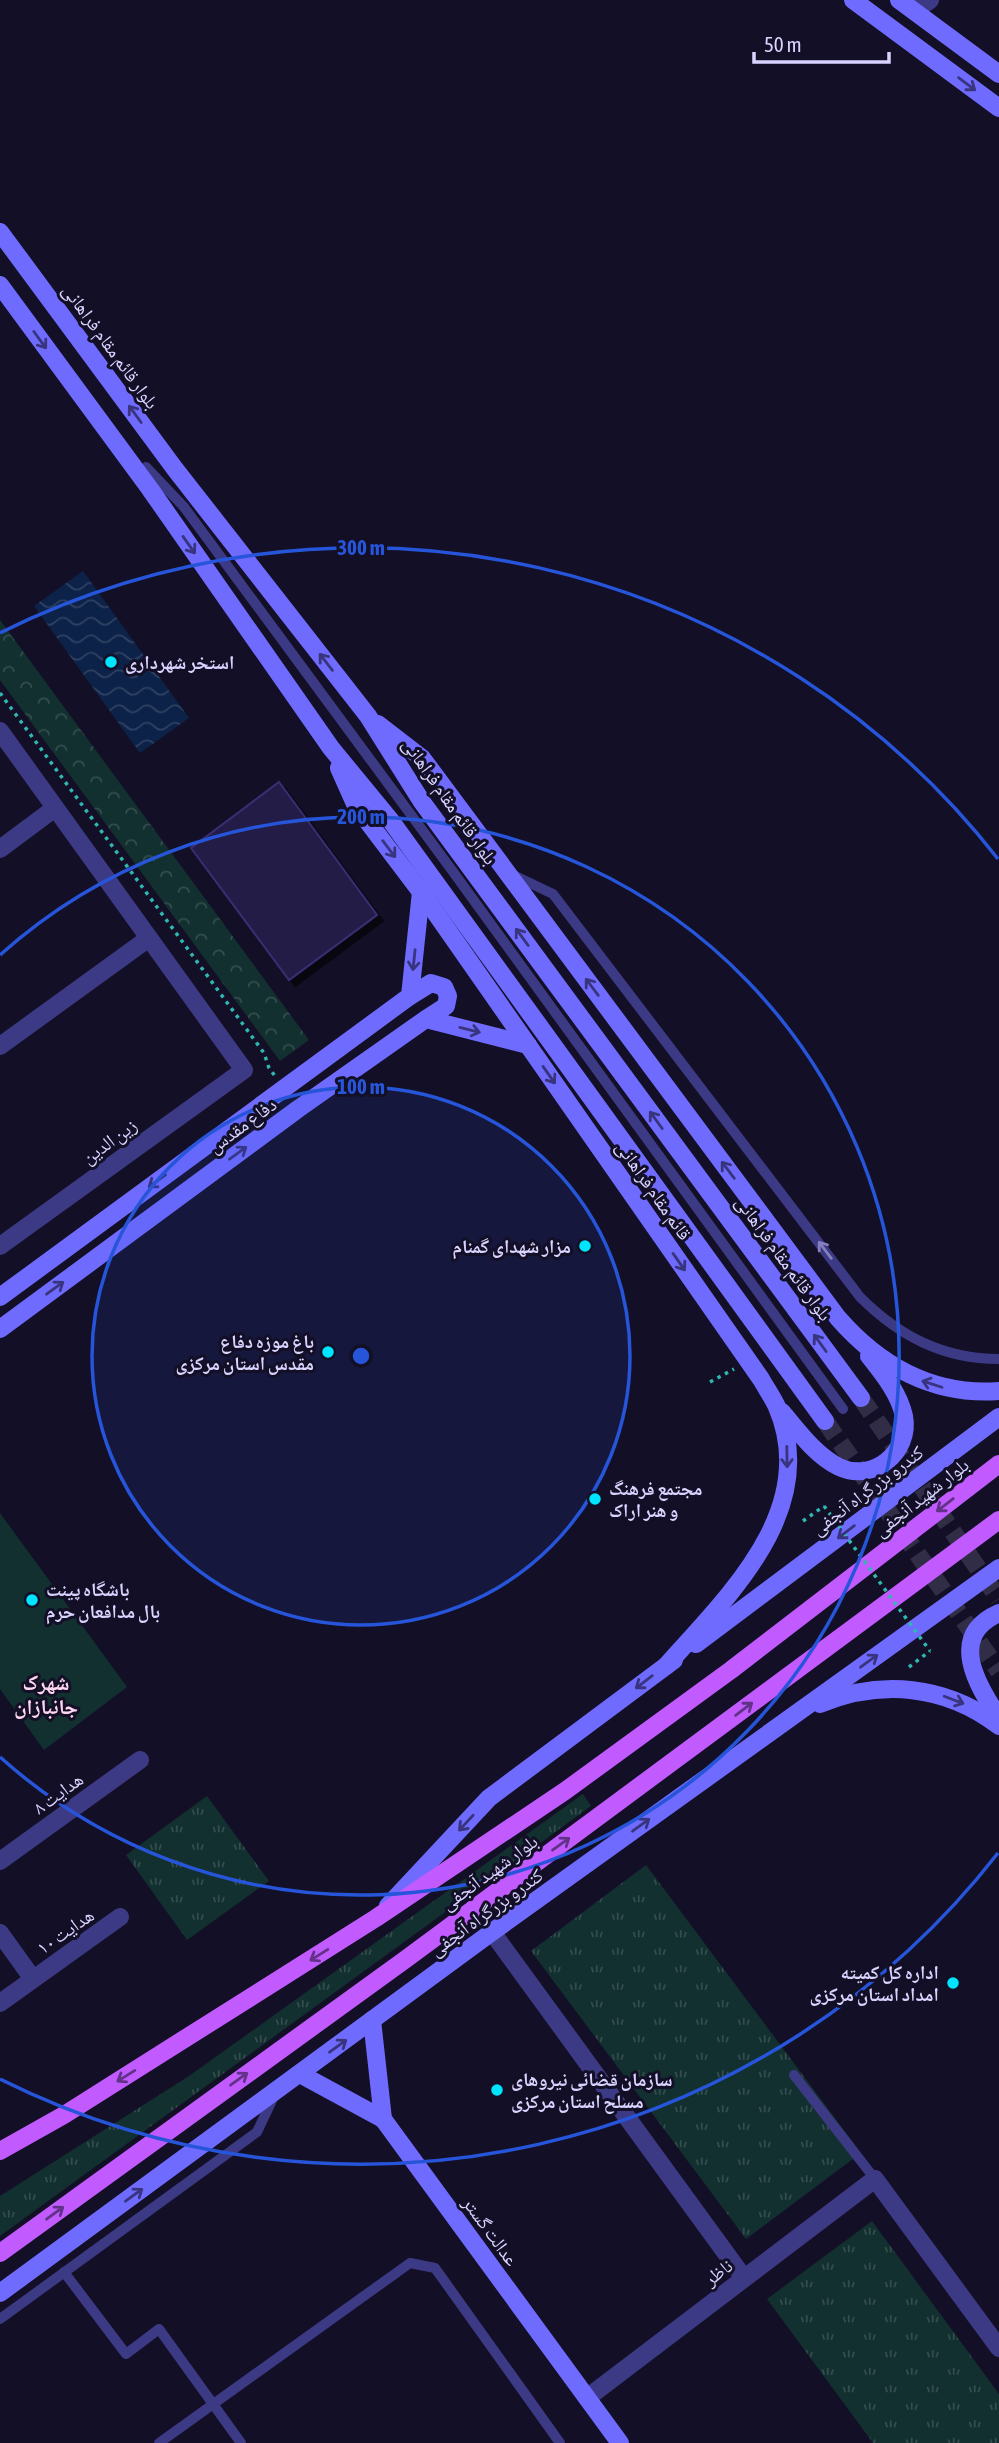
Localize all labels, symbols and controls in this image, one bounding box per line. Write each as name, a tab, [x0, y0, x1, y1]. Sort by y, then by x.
scale bar	[754, 21, 889, 65]
text: 50 m	[764, 32, 802, 56]
one-way arrow	[957, 77, 976, 92]
street label: بلوار قائم مقام فراهانی	[56, 279, 164, 415]
one-way arrow	[33, 330, 47, 349]
one-way arrow	[127, 405, 142, 424]
one-way arrow	[182, 535, 196, 554]
text: 300 m	[337, 535, 385, 559]
place label: استخر شهرداری	[125, 651, 234, 674]
marker: استخر شهرداری	[103, 654, 119, 670]
one-way arrow	[319, 654, 334, 672]
street label: بلوار قائم مقام فراهانی	[396, 733, 502, 870]
text: 200 m	[337, 804, 385, 828]
one-way arrow	[381, 840, 396, 858]
one-way arrow	[514, 928, 529, 947]
one-way arrow	[407, 948, 420, 970]
one-way arrow	[585, 978, 599, 997]
one-way arrow	[458, 1024, 481, 1037]
one-way arrow	[542, 1065, 556, 1084]
text: 100 m	[337, 1074, 385, 1098]
street label: دفاع مقدس	[204, 1093, 281, 1158]
one-way arrow	[649, 1112, 664, 1130]
street label: زین الدین	[77, 1114, 141, 1169]
street label: قائم مقام فراهانی	[609, 1136, 696, 1246]
one-way arrow	[228, 1146, 247, 1161]
one-way arrow	[721, 1160, 736, 1179]
one-way arrow	[148, 1174, 167, 1189]
street label: بلوار قائم مقام فراهانی	[729, 1191, 837, 1327]
place label: مزار شهدای گمنام	[452, 1235, 571, 1260]
marker: مزار شهدای گمنام	[577, 1238, 593, 1254]
one-way arrow	[817, 1242, 832, 1260]
one-way arrow	[672, 1252, 686, 1271]
one-way arrow	[45, 1281, 64, 1296]
place label: باغ موزه دفاع مقدس استان مرکزی	[176, 1330, 314, 1375]
one-way arrow	[813, 1334, 828, 1353]
marker: باغ موزه دفاع مقدس استان مرکزی	[320, 1344, 336, 1360]
centre of rings	[349, 1344, 373, 1368]
one-way arrow	[921, 1376, 943, 1389]
street label: کندرو بزرگراه آنجفی	[807, 1441, 928, 1540]
one-way arrow	[780, 1446, 794, 1469]
street label: بلوار شهید آنجفی	[869, 1453, 973, 1542]
place label: مجتمع فرهنگ و هنر اراک	[609, 1477, 702, 1521]
marker: مجتمع فرهنگ و هنر اراک	[587, 1491, 603, 1507]
one-way arrow	[936, 1498, 955, 1513]
one-way arrow	[837, 1524, 856, 1539]
place label: باشگاه پینت بال مدافعان حرم	[46, 1578, 160, 1625]
marker: باشگاه پینت بال مدافعان حرم	[24, 1592, 40, 1608]
one-way arrow	[859, 1654, 878, 1668]
district label: شهرک جانبازان	[14, 1670, 78, 1719]
one-way arrow	[635, 1675, 654, 1690]
one-way arrow	[942, 1695, 964, 1708]
one-way arrow	[734, 1701, 753, 1716]
street label: هدایت ۸	[29, 1768, 87, 1819]
one-way arrow	[457, 1814, 474, 1831]
one-way arrow	[631, 1818, 649, 1833]
street label: بلوار شهید آنجفی	[436, 1830, 542, 1915]
one-way arrow	[552, 1837, 571, 1852]
street label: کندرو بزرگراه آنجفی	[425, 1863, 548, 1961]
street label: هدایت ۱۰	[32, 1903, 98, 1959]
one-way arrow	[309, 1948, 329, 1962]
place label: اداره کل کمیته امداد استان مرکزی	[810, 1961, 939, 2006]
marker: اداره کل کمیته امداد استان مرکزی	[945, 1975, 961, 1991]
one-way arrow	[328, 2039, 347, 2053]
one-way arrow	[117, 2068, 136, 2083]
place label: سازمان قضائی نیروهای مسلح استان مرکزی	[511, 2068, 672, 2114]
one-way arrow	[229, 2072, 248, 2087]
marker: سازمان قضائی نیروهای مسلح استان مرکزی	[489, 2082, 505, 2098]
one-way arrow	[125, 2188, 144, 2203]
street label: عدالت گستر	[457, 2191, 524, 2271]
one-way arrow	[45, 2206, 64, 2220]
street label: ناظر	[699, 2254, 737, 2291]

